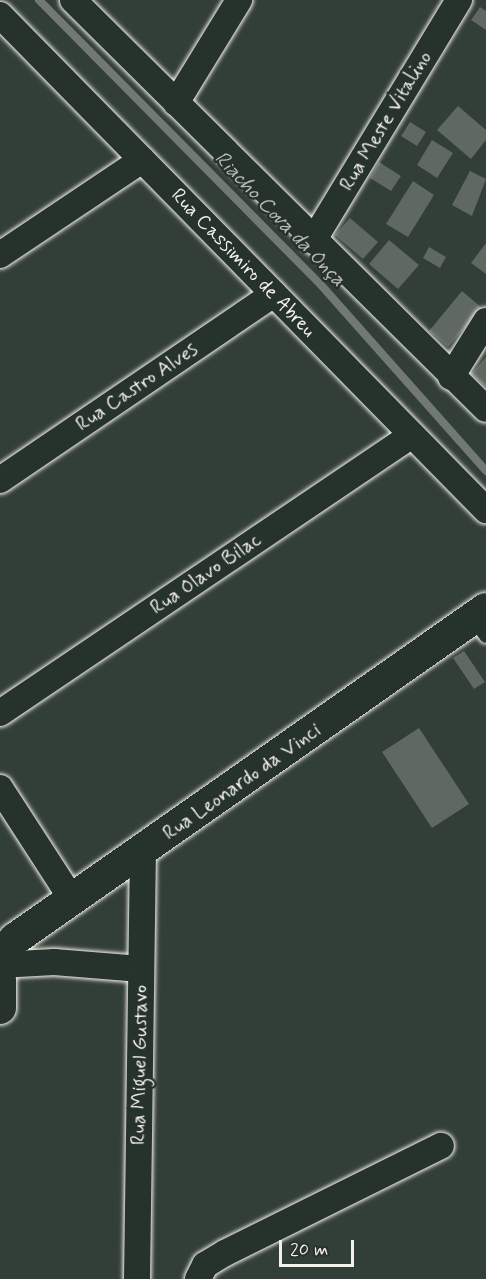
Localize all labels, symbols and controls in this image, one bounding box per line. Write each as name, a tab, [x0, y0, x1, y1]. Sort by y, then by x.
street label: Rua Meste Vitalino	[335, 48, 437, 194]
water label: Riacho Cova da Onça	[208, 146, 352, 292]
street label: Rua Cassimiro de Abreu	[165, 183, 321, 343]
street label: Rua Castro Alves	[72, 338, 202, 436]
street label: Rua Olavo Bilac	[147, 529, 265, 619]
street label: Rua Leonardo da Vinci	[159, 719, 325, 845]
street label: Rua Miguel Gustavo	[127, 987, 153, 1143]
scale bar	[282, 1228, 357, 1266]
text: 20 m	[290, 1238, 328, 1262]

